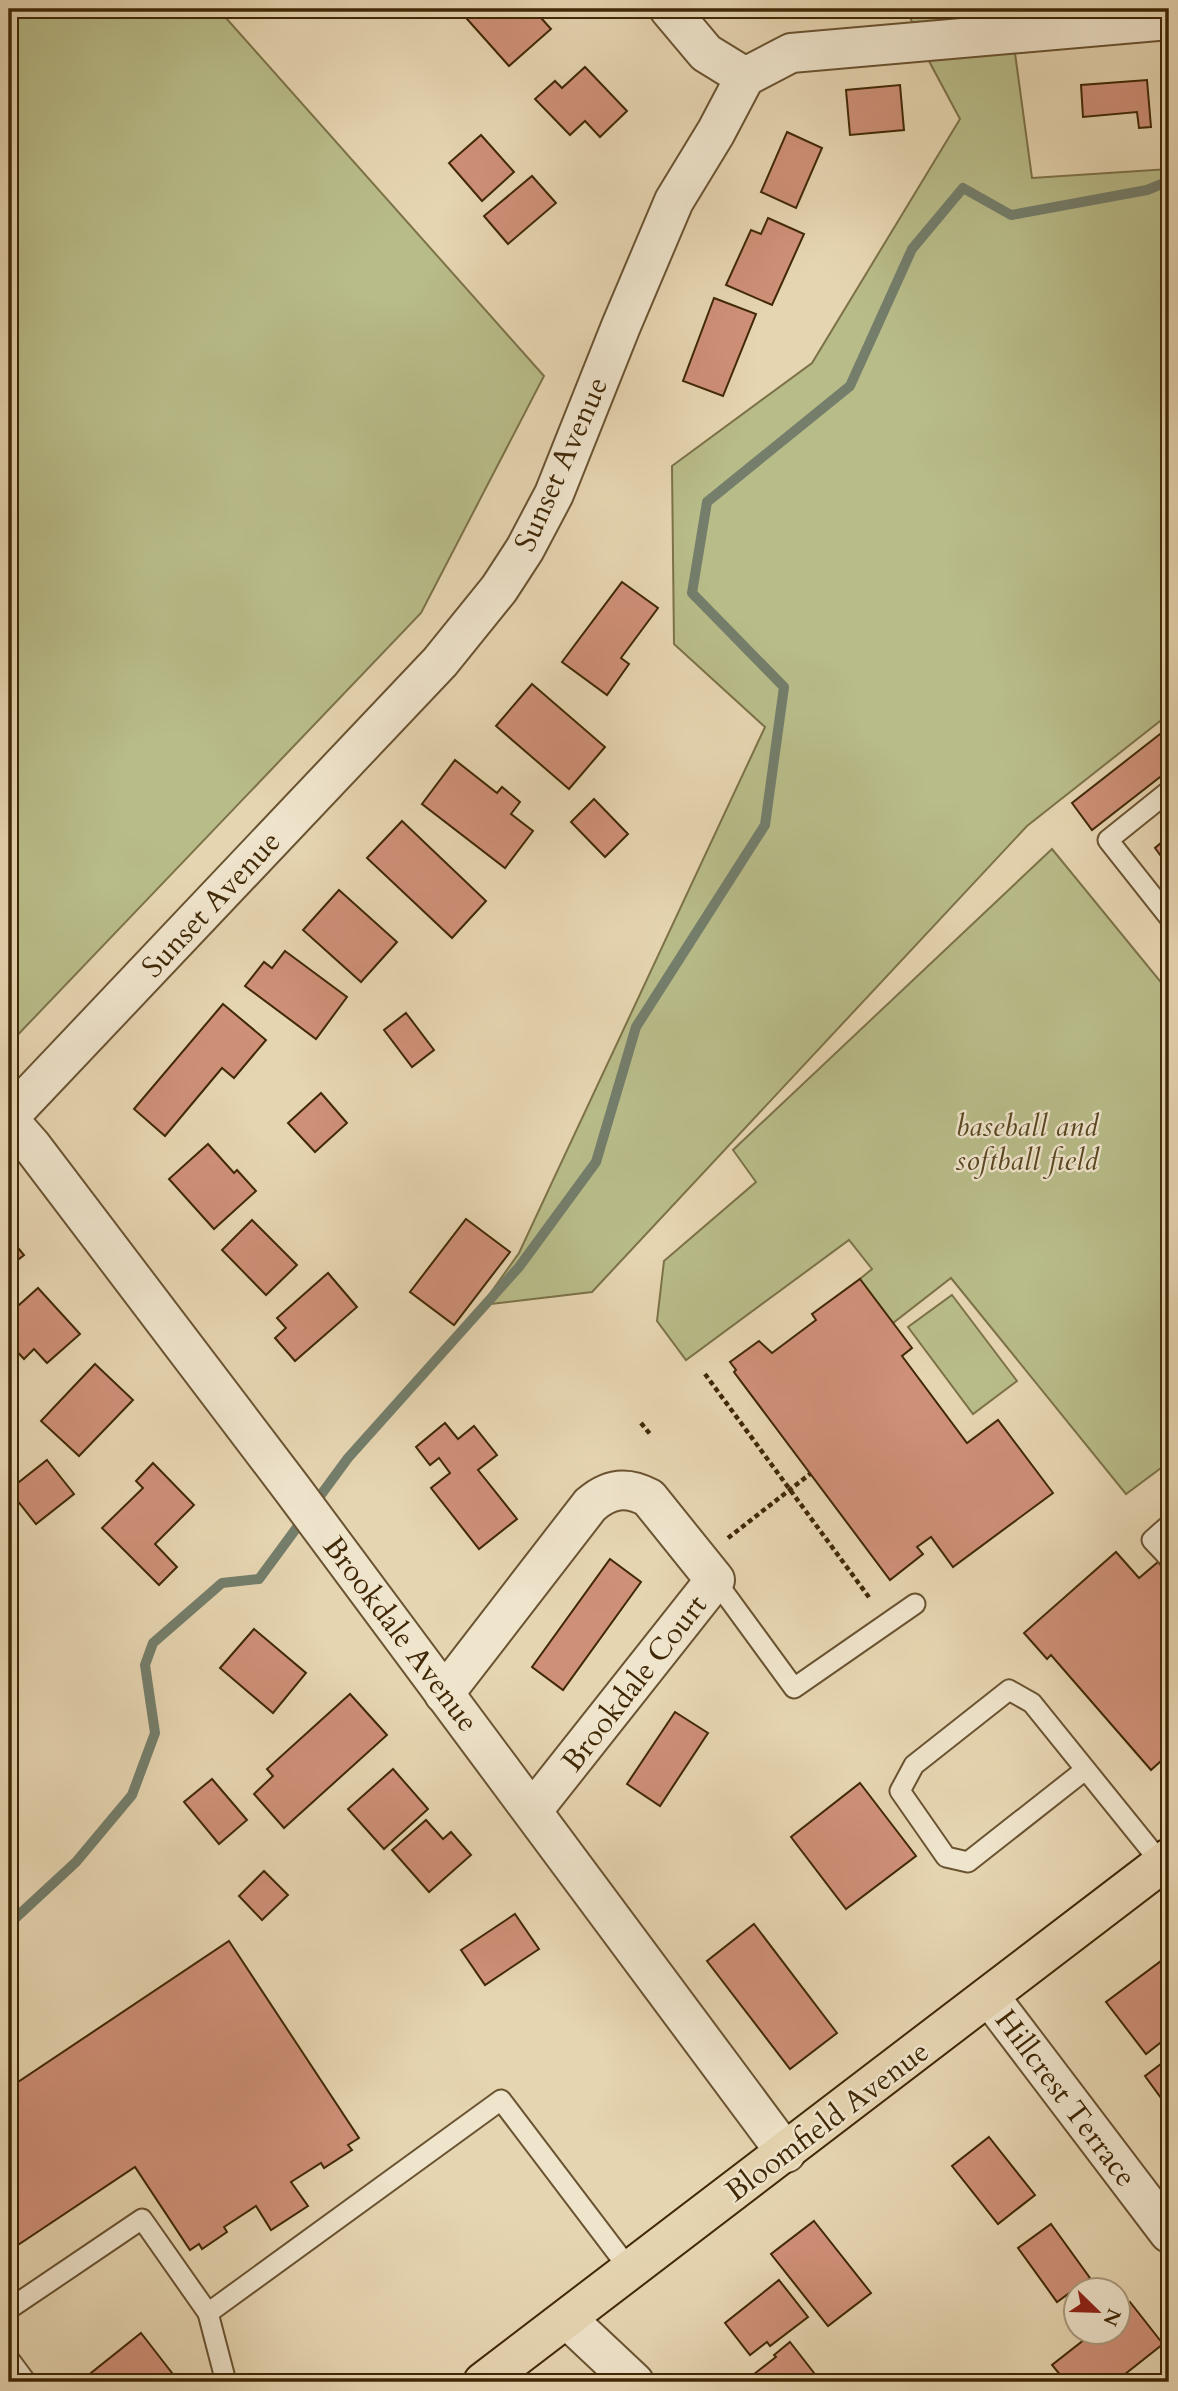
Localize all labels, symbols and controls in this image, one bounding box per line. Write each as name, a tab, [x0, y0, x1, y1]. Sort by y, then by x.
street label: Sunset Avenue	[505, 370, 618, 558]
street label: Sunset Avenue	[133, 822, 290, 987]
park label: baseball and softball field	[955, 1106, 1100, 1181]
street label: Brookdale Avenue	[313, 1528, 488, 1741]
street label: Brookdale Court	[552, 1586, 717, 1780]
street label: Hillcrest Terrace	[985, 2001, 1146, 2195]
street label: Bloomfield Avenue	[717, 2031, 938, 2212]
north arrow	[1062, 2276, 1132, 2346]
text: N	[1096, 2305, 1127, 2330]

